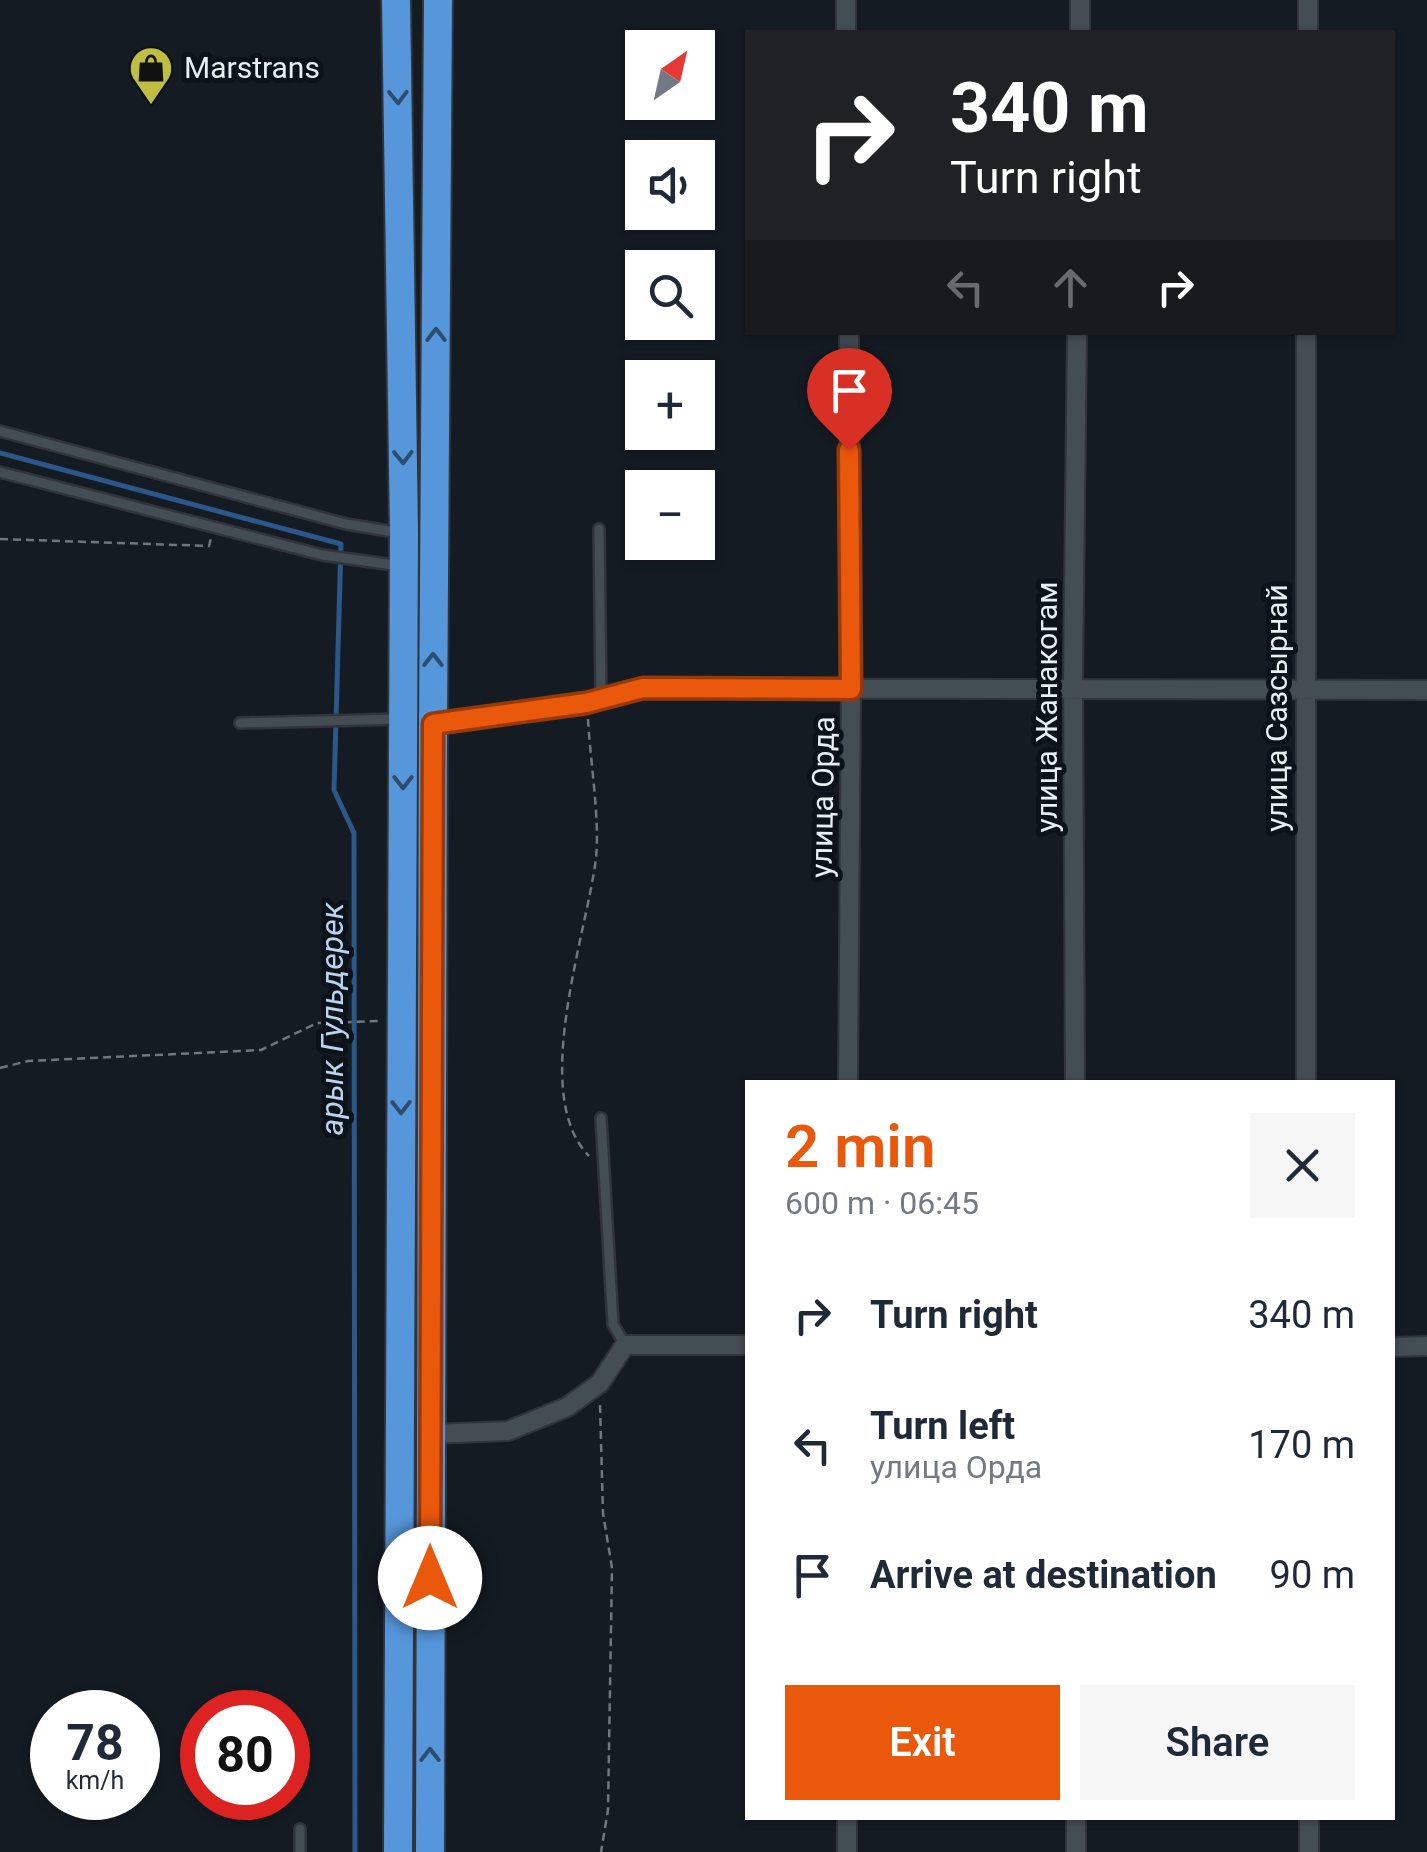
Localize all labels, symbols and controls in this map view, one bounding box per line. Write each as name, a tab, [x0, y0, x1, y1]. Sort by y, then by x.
north arrow	[625, 30, 715, 120]
map controls	[625, 30, 715, 560]
shop icon: Marstrans	[128, 45, 174, 106]
place label: Marstrans	[184, 50, 320, 85]
text: 340 m	[950, 67, 1149, 149]
icon: right	[785, 70, 915, 200]
one-way arrow	[387, 90, 408, 106]
button: sound	[625, 140, 715, 230]
text: Turn right	[950, 151, 1142, 204]
button: search	[625, 250, 715, 340]
icon: left	[938, 260, 993, 315]
icon: ahead	[1043, 260, 1098, 315]
icon: right	[1148, 260, 1203, 315]
one-way arrow	[425, 326, 447, 342]
pin	[807, 348, 892, 451]
button: +	[625, 360, 715, 450]
icon: arrive	[822, 363, 877, 418]
one-way arrow	[392, 450, 414, 466]
button: −	[625, 470, 715, 560]
street label: улица Жанакогам	[1029, 581, 1064, 833]
street label: улица Сазсырнай	[1259, 584, 1294, 832]
one-way arrow	[422, 651, 444, 666]
street label: улица Орда	[804, 716, 841, 878]
one-way arrow	[392, 775, 413, 791]
water label: арык Гульдерек	[313, 901, 351, 1135]
one-way arrow	[390, 1100, 412, 1116]
text: 2 min	[785, 1111, 935, 1182]
button: close	[1250, 1113, 1355, 1218]
text: 600 m · 06:45	[785, 1184, 979, 1222]
icon: right	[785, 1288, 840, 1343]
text: Turn right	[870, 1293, 1038, 1337]
text: 340 m	[1248, 1293, 1355, 1337]
text: Turn left	[870, 1404, 1015, 1448]
icon: left	[785, 1418, 840, 1473]
text: 170 m	[1248, 1423, 1355, 1467]
text: улица Орда	[870, 1448, 1042, 1486]
position arrow	[378, 1526, 482, 1630]
icon: arrive	[785, 1548, 840, 1603]
text: Arrive at destination	[870, 1553, 1217, 1597]
text: 90 m	[1270, 1553, 1355, 1597]
button: Exit	[785, 1685, 1060, 1800]
button: Share	[1080, 1685, 1355, 1800]
speed limit sign: 80	[180, 1690, 310, 1820]
text: 78	[66, 1714, 124, 1772]
one-way arrow	[419, 1746, 441, 1762]
text: km/h	[66, 1766, 124, 1795]

